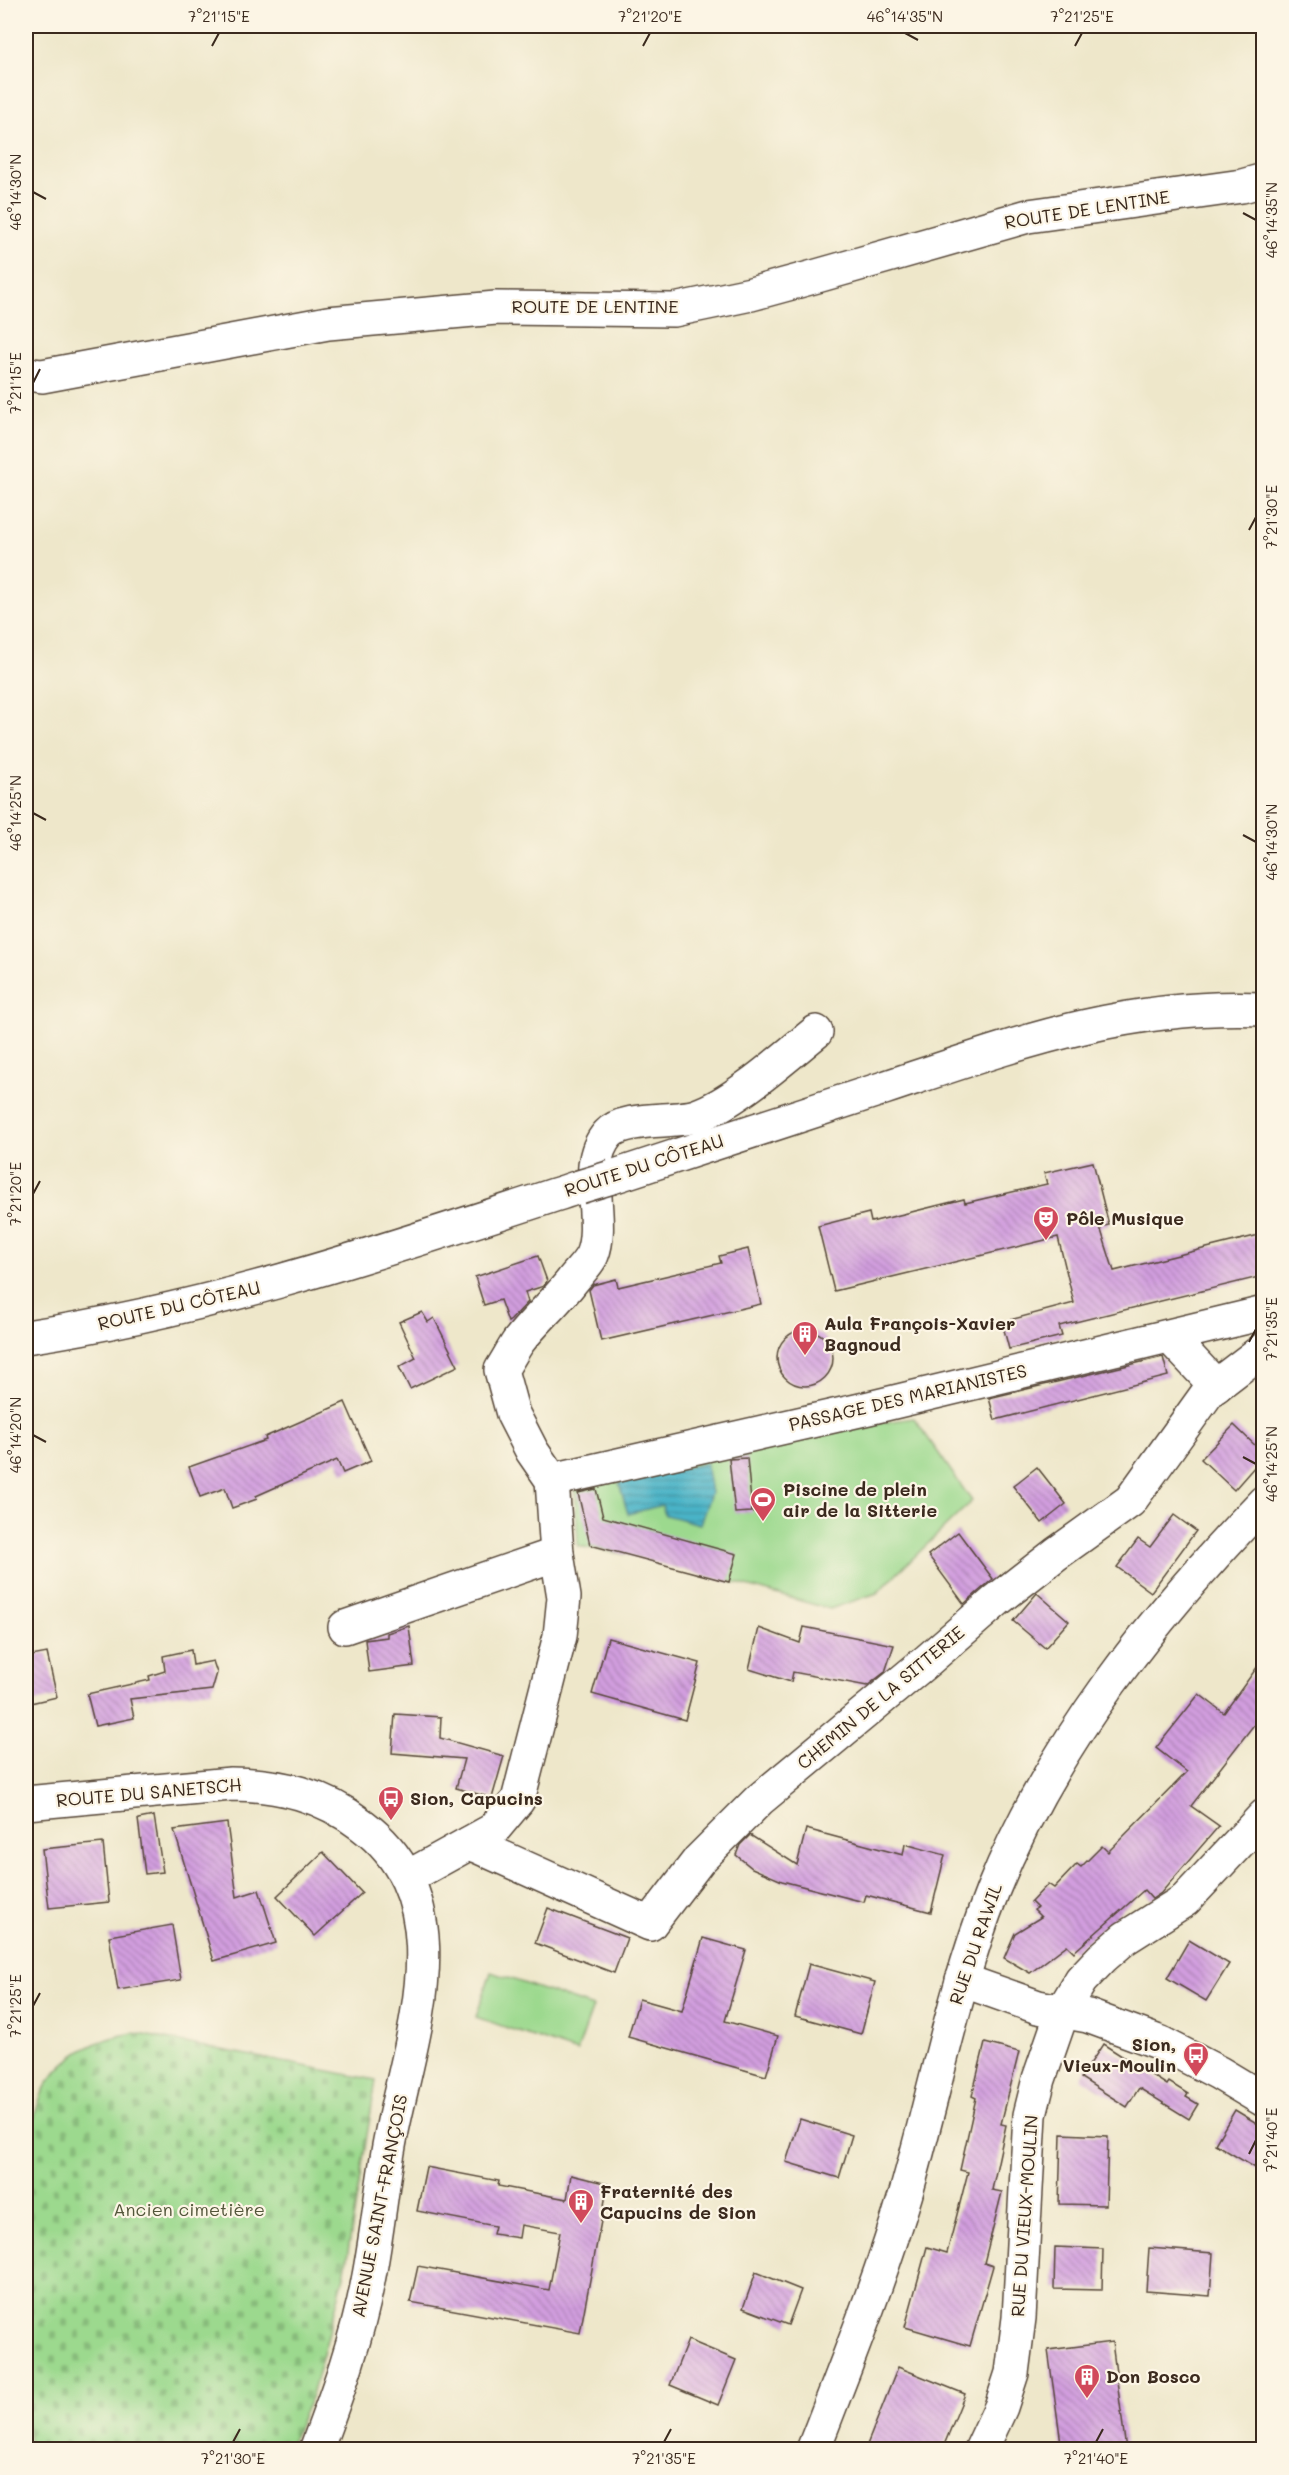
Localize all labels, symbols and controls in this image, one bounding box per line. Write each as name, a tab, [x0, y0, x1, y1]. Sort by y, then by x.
text: 7°21'15"E	[188, 6, 250, 26]
text: 7°21'20"E	[618, 6, 682, 26]
text: 46°14'35"N	[867, 6, 943, 26]
text: 7°21'25"E	[1050, 6, 1114, 26]
text: 46°14'30"N	[5, 154, 25, 230]
text: 46°14'35"N	[1261, 182, 1281, 258]
street label: ROUTE DE LENTINE	[1003, 184, 1171, 234]
street label: ROUTE DE LENTINE	[512, 294, 678, 318]
text: 7°21'15"E	[5, 352, 25, 414]
text: 7°21'30"E	[1261, 484, 1281, 549]
text: 46°14'25"N	[5, 775, 25, 851]
text: 46°14'30"N	[1261, 804, 1281, 880]
street label: ROUTE DU CÔTEAU	[561, 1128, 726, 1202]
text: 7°21'20"E	[5, 1162, 25, 1226]
theatre icon: Pôle Musique	[1031, 1204, 1061, 1242]
place label: Pôle Musique	[1066, 1206, 1184, 1230]
street label: ROUTE DU CÔTEAU	[95, 1275, 262, 1335]
text: 7°21'35"E	[1261, 1297, 1281, 1361]
place label: Aula François-Xavier Bagnoud	[824, 1311, 1015, 1356]
building icon: Aula François-Xavier Bagnoud	[790, 1319, 820, 1357]
street label: PASSAGE DES MARIANISTES	[787, 1358, 1029, 1436]
text: 46°14'20"N	[5, 1397, 25, 1473]
text: 46°14'25"N	[1261, 1426, 1281, 1502]
place label: Piscine de plein air de la Sitterie	[783, 1477, 938, 1522]
sports icon: Piscine de plein air de la Sitterie	[748, 1485, 778, 1523]
street label: CHEMIN DE LA SITTERIE	[792, 1620, 969, 1774]
street label: ROUTE DU SANETSCH	[55, 1772, 243, 1812]
bus stop icon: Sion, Capucins	[376, 1784, 406, 1822]
place label: Sion, Capucins	[410, 1786, 543, 1810]
street label: RUE DU RAWIL	[943, 1879, 1007, 2008]
text: 7°21'25"E	[5, 1974, 25, 2038]
place label: Sion, Vieux-Moulin	[1063, 2032, 1176, 2077]
bus stop icon: Sion, Vieux-Moulin	[1181, 2040, 1211, 2078]
street label: AVENUE SAINT-FRANÇOIS	[346, 2092, 412, 2319]
text: 7°21'40"E	[1261, 2107, 1281, 2172]
street label: RUE DU VIEUX-MOULIN	[1005, 2114, 1043, 2318]
place label: Fraternité des Capucins de Sion	[600, 2179, 756, 2224]
building icon: Fraternité des Capucins de Sion	[566, 2187, 596, 2225]
park label: Ancien cimetière	[113, 2197, 265, 2221]
building icon: Don Bosco	[1072, 2362, 1102, 2400]
place label: Don Bosco	[1106, 2364, 1201, 2388]
text: 7°21'30"E	[201, 2448, 266, 2468]
text: 7°21'35"E	[632, 2448, 696, 2468]
text: 7°21'40"E	[1064, 2448, 1129, 2468]

